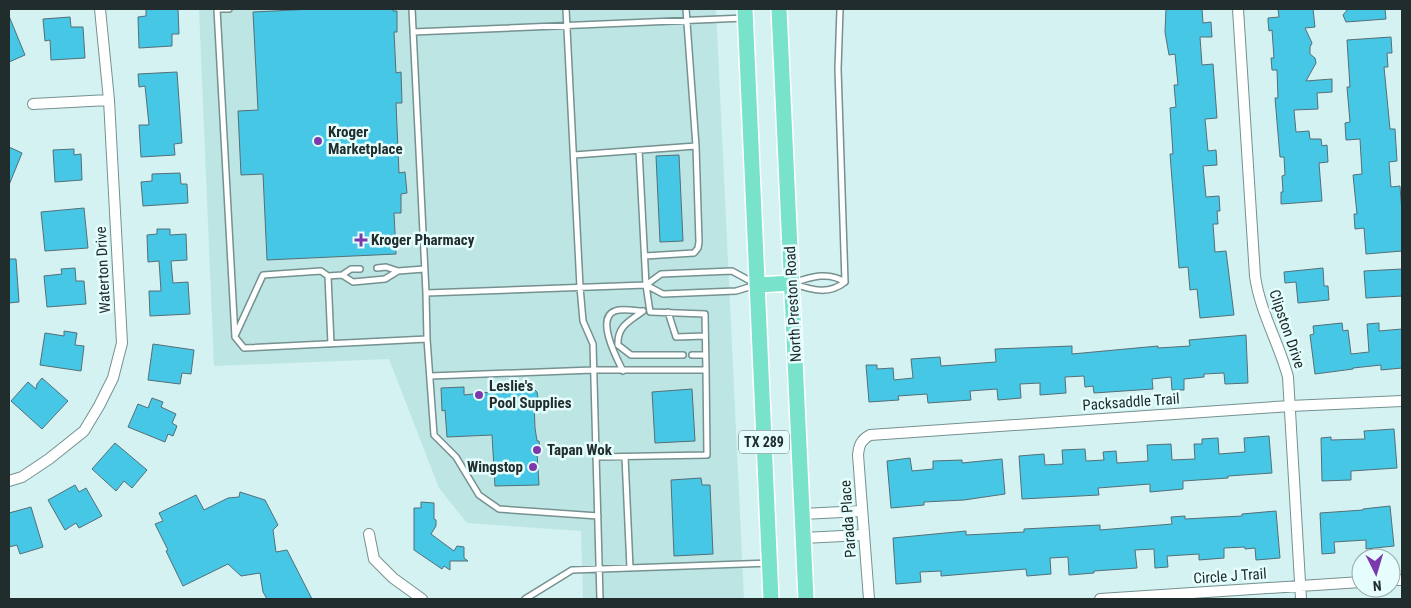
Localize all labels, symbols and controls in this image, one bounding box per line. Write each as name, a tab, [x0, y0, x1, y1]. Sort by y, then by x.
place label: Kroger Marketplace	[328, 123, 403, 158]
marker: Kroger Marketplace	[312, 135, 324, 147]
street label: Waterton Drive	[92, 226, 114, 314]
place label: Kroger Pharmacy	[371, 231, 475, 249]
marker: Kroger Pharmacy	[355, 234, 367, 246]
street label: North Preston Road	[781, 246, 805, 362]
street label: Clipston Drive	[1265, 287, 1309, 371]
place label: Leslie's Pool Supplies	[489, 377, 572, 412]
marker: Leslie's Pool Supplies	[473, 389, 485, 401]
street label: Packsaddle Trail	[1082, 390, 1180, 414]
road number: TX 289	[739, 431, 789, 454]
place label: Tapan Wok	[547, 441, 613, 459]
marker: Tapan Wok	[531, 444, 543, 456]
place label: Wingstop	[467, 458, 523, 476]
marker: Wingstop	[527, 461, 539, 473]
street label: Parada Place	[836, 480, 860, 558]
north arrow	[1351, 548, 1401, 598]
street label: Circle J Trail	[1193, 564, 1267, 588]
text: N	[1372, 578, 1382, 594]

